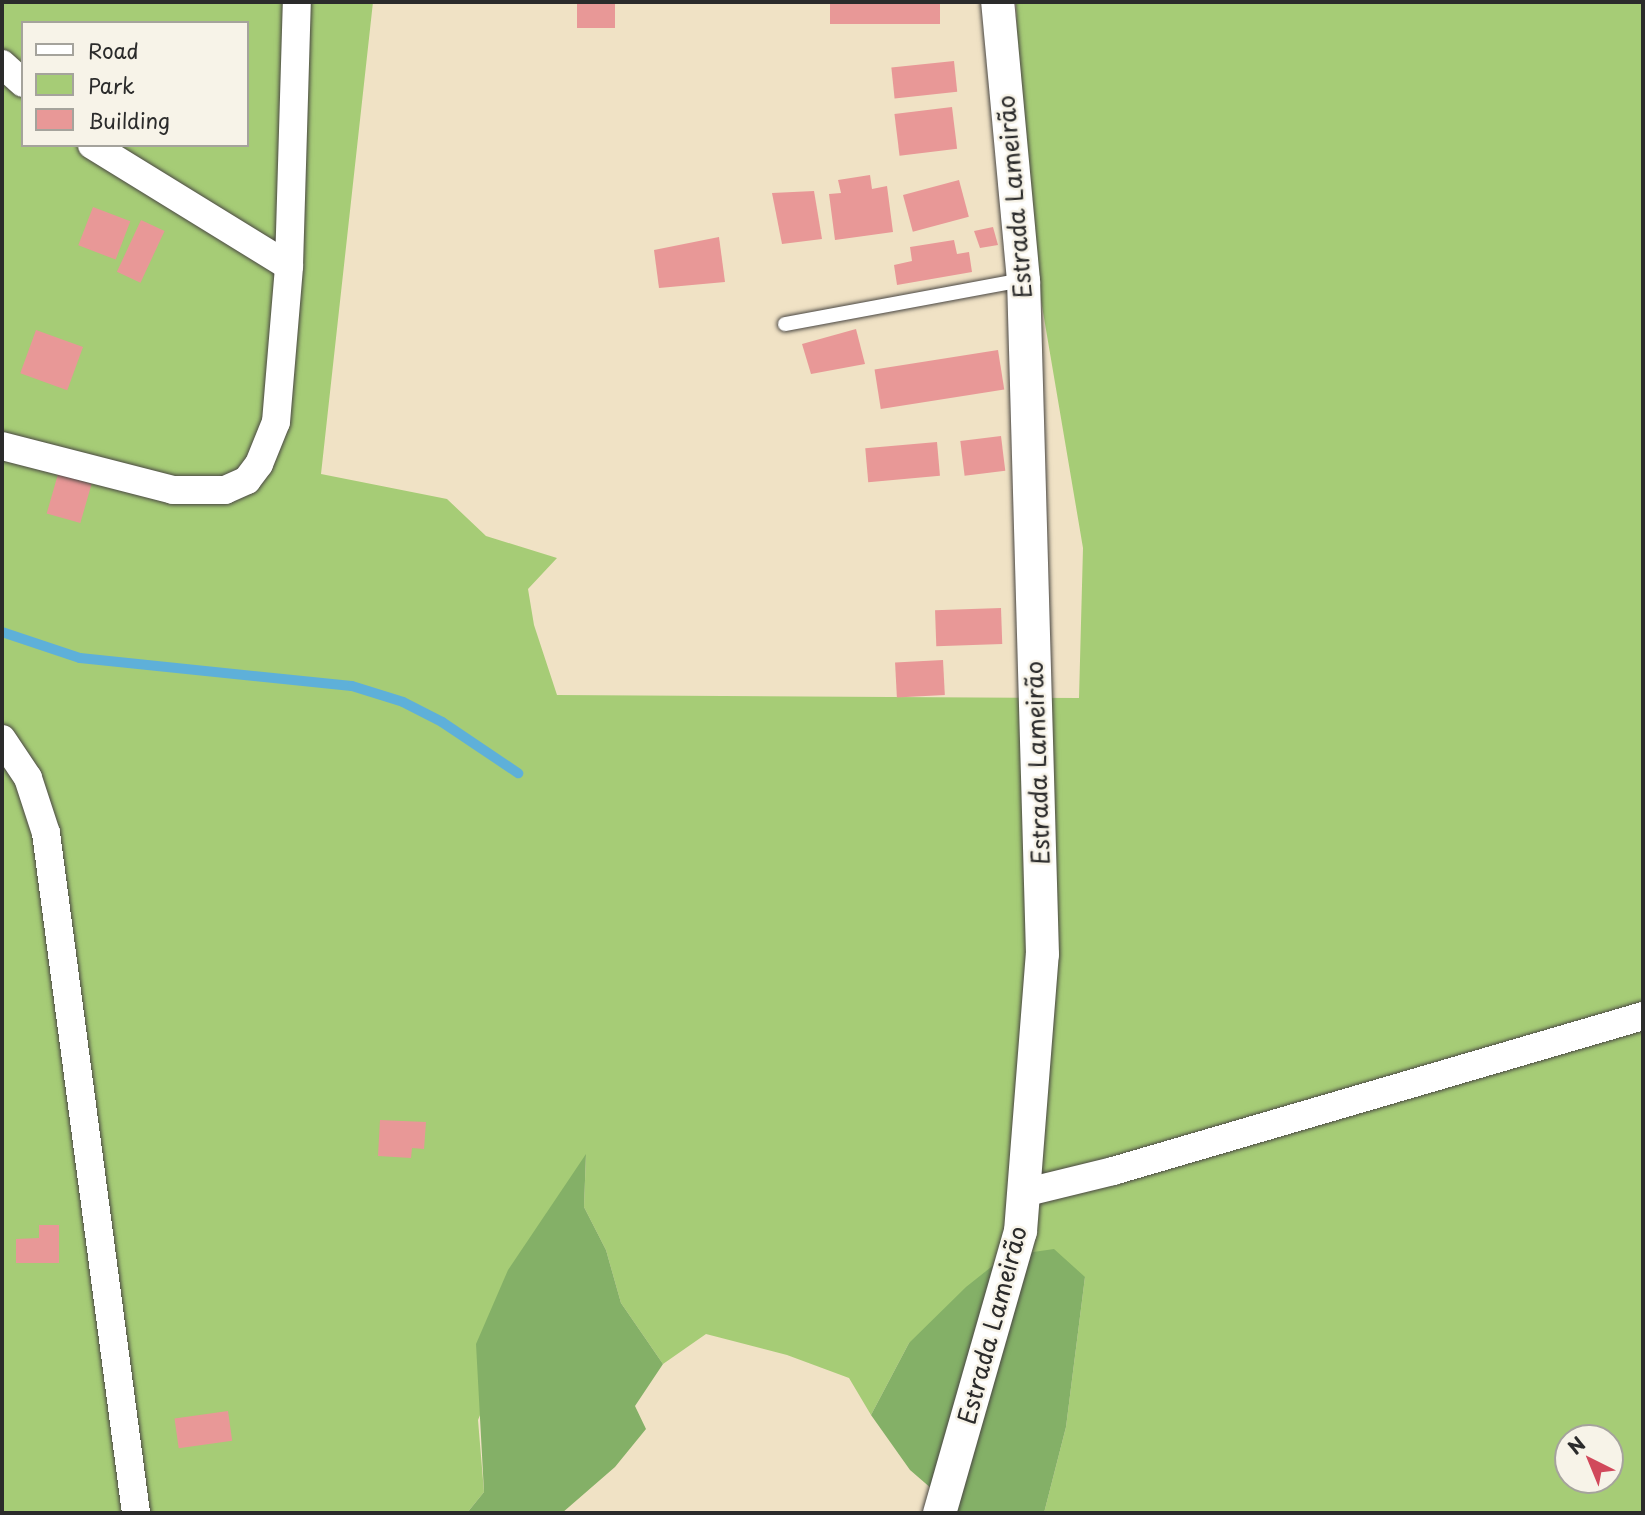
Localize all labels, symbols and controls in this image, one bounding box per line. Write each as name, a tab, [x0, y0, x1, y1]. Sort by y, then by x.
legend	[21, 21, 248, 147]
text: Road	[88, 34, 139, 66]
text: Park	[88, 69, 135, 101]
street label: Estrada Lameirão	[991, 94, 1037, 300]
text: Building	[88, 104, 170, 136]
street label: Estrada Lameirão	[1019, 660, 1055, 866]
street label: Estrada Lameirão	[952, 1223, 1032, 1427]
north arrow	[1554, 1424, 1624, 1494]
text: N	[1561, 1430, 1591, 1460]

